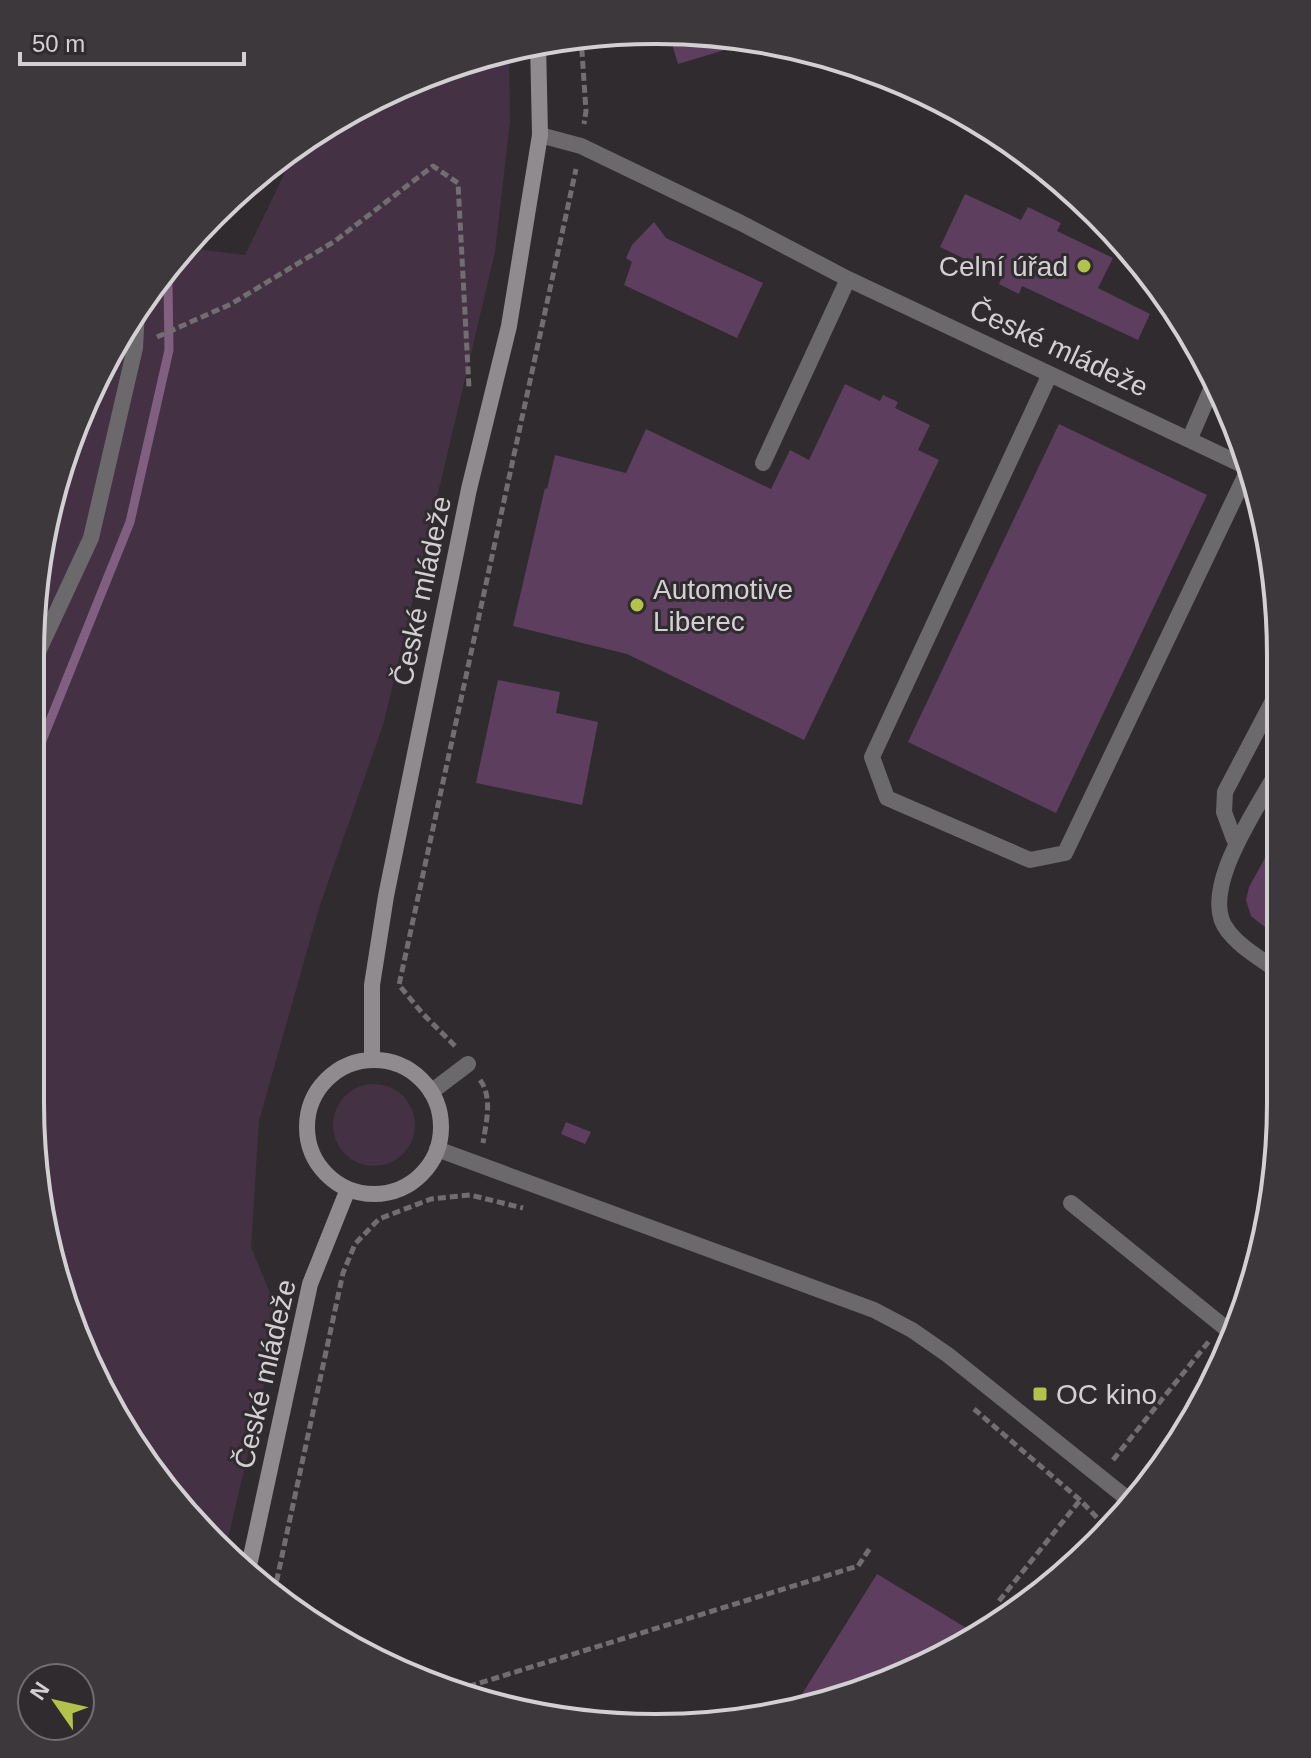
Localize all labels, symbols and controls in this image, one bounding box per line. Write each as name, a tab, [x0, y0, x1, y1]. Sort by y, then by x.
scale bar	[20, 16, 244, 66]
text: 50 m	[32, 30, 85, 57]
place label: Celní úřad	[939, 251, 1068, 282]
marker: Celní úřad	[1075, 257, 1093, 275]
street label: České mládeže	[965, 293, 1153, 403]
street label: České mládeže	[387, 493, 457, 689]
place label: Automotive Liberec	[653, 574, 793, 637]
marker: Automotive Liberec	[628, 596, 646, 614]
street label: České mládeže	[228, 1276, 302, 1472]
place label: OC kino	[1056, 1379, 1157, 1410]
marker: OC kino	[1031, 1385, 1049, 1403]
north arrow	[16, 1662, 96, 1742]
text: N	[25, 1678, 55, 1705]

